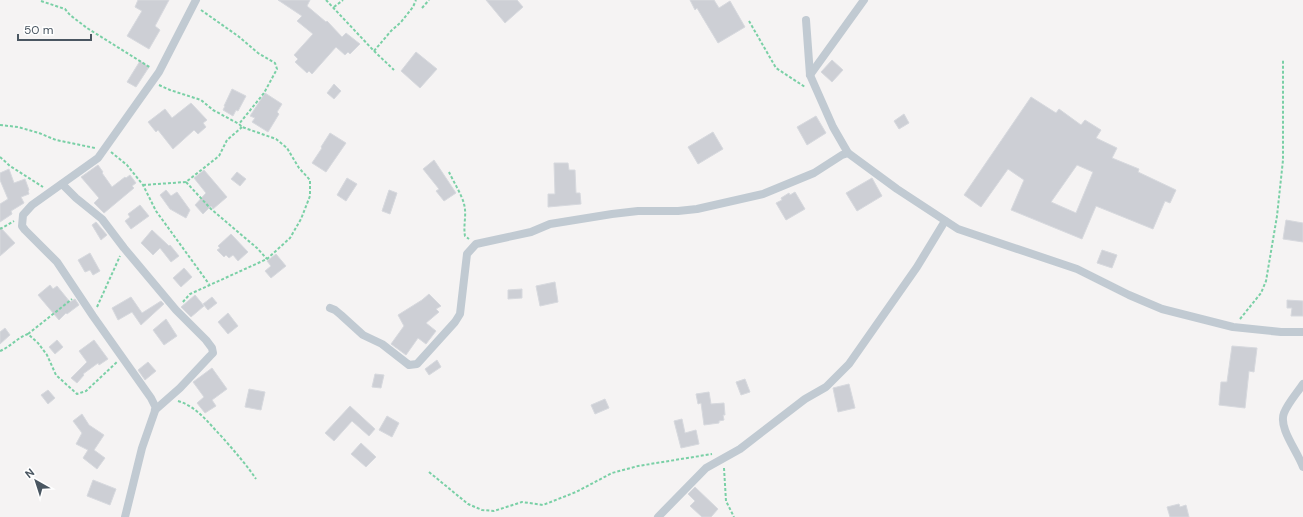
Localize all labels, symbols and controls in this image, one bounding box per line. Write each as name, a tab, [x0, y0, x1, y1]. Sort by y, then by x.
scale bar	[18, 16, 91, 42]
text: 50 m	[24, 22, 53, 38]
north arrow	[16, 461, 56, 501]
text: N	[22, 465, 37, 481]

